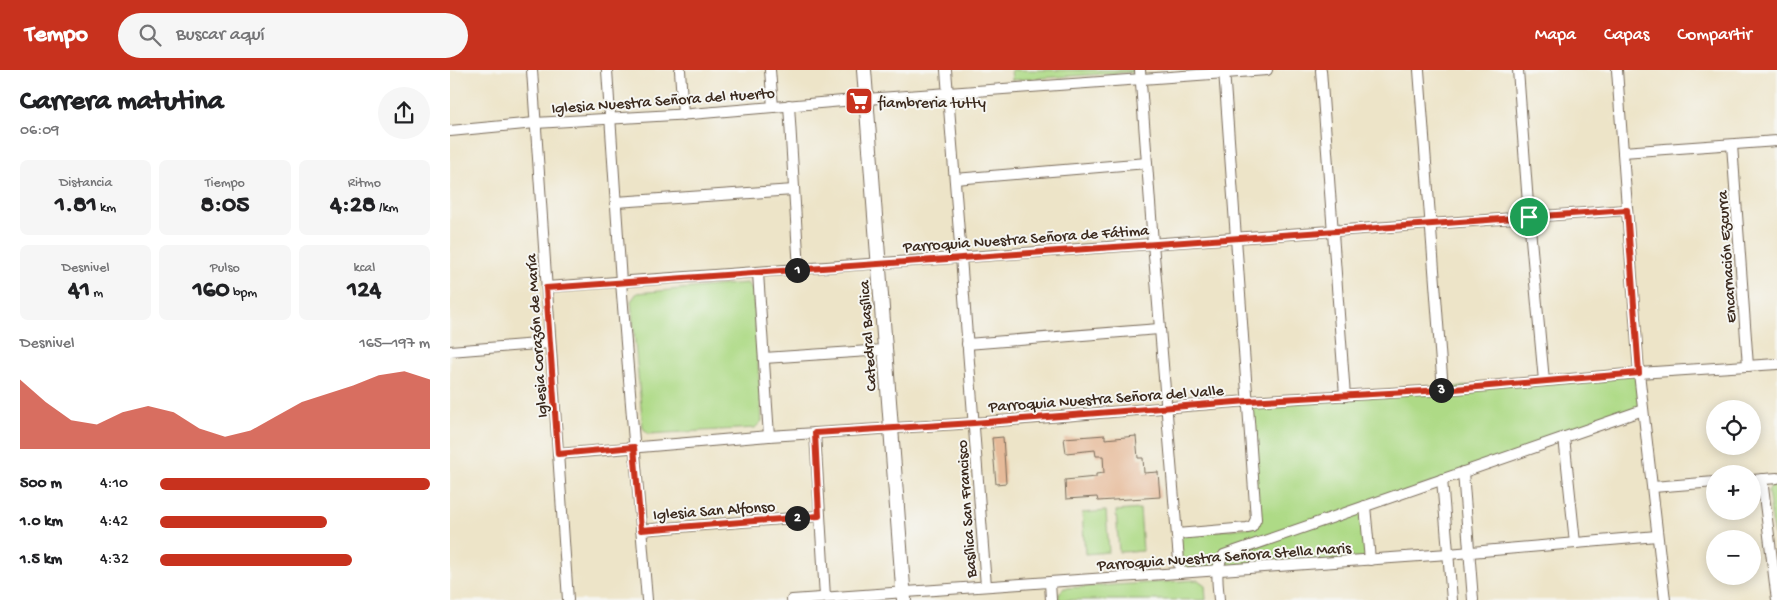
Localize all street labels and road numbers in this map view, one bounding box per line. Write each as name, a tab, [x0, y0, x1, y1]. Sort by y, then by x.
street label: Iglesia Nuestra Señora del Huerto	[551, 85, 776, 120]
street label: Encarnación Ezcurra	[1714, 189, 1743, 324]
street label: Parroquia Nuestra Señora de Fátima	[902, 222, 1151, 259]
street label: Iglesia Corazón de María	[523, 252, 554, 418]
street label: Catedral Basílica	[856, 278, 883, 392]
street label: Parroquia Nuestra Señora del Valle	[987, 383, 1225, 418]
street label: Basílica San Francisco	[954, 439, 983, 579]
street label: Iglesia San Alfonso	[653, 499, 776, 526]
street label: Parroquia Nuestra Señora Stella Maris	[1096, 540, 1353, 577]

